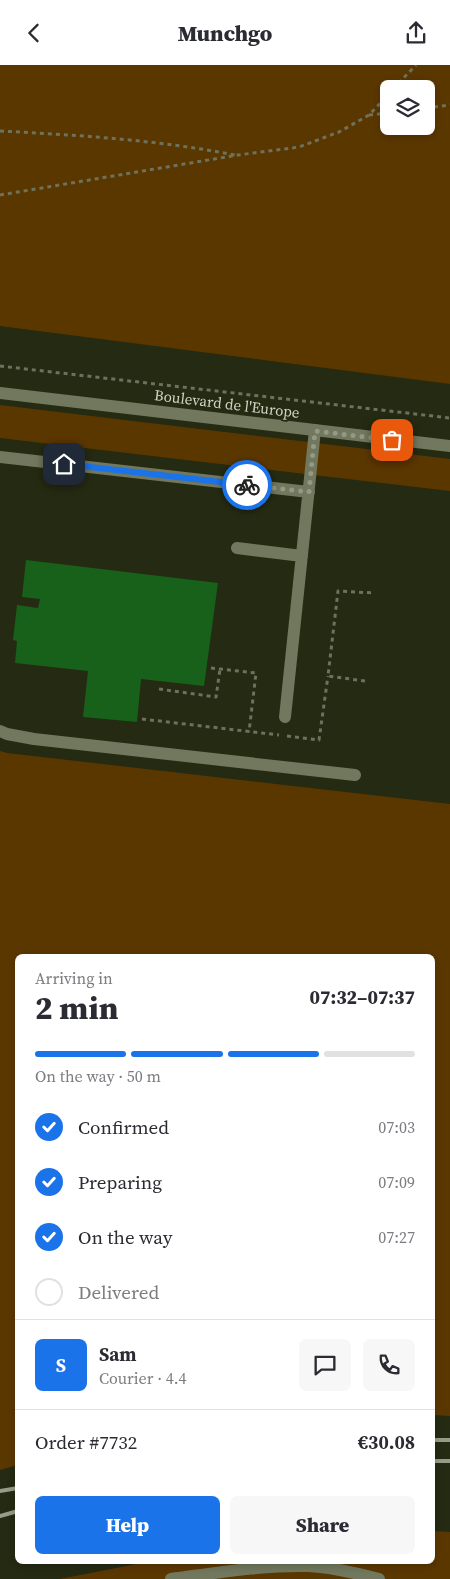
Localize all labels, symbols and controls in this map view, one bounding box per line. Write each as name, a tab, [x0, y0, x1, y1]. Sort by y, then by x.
text: Munchgo	[178, 18, 272, 48]
icon: back	[20, 19, 48, 47]
icon: share	[402, 19, 430, 47]
map controls	[380, 80, 435, 135]
button: layers	[380, 80, 435, 135]
street label: Boulevard de l'Europe	[153, 384, 301, 423]
pin	[371, 419, 413, 461]
icon: bag	[378, 426, 406, 454]
pin	[43, 443, 85, 485]
icon: home	[50, 450, 78, 478]
courier	[222, 460, 272, 510]
icon: bike	[233, 471, 261, 499]
text: Arriving in	[35, 967, 113, 989]
text: 07:32–07:37	[310, 984, 415, 1010]
text: 2 min	[35, 986, 118, 1030]
text: On the way · 50 m	[35, 1065, 161, 1087]
icon: check	[35, 1113, 63, 1141]
text: Confirmed	[78, 1114, 169, 1140]
text: 07:03	[378, 1116, 415, 1138]
icon: check	[35, 1168, 63, 1196]
text: Preparing	[78, 1169, 162, 1195]
text: 07:09	[378, 1171, 415, 1193]
icon: check	[35, 1223, 63, 1251]
text: On the way	[78, 1224, 173, 1250]
text: 07:27	[378, 1226, 415, 1248]
text: Delivered	[78, 1279, 159, 1305]
button: chat	[299, 1339, 351, 1391]
button: phone	[363, 1339, 415, 1391]
text: Sam	[99, 1341, 137, 1367]
text: S	[56, 1352, 66, 1378]
text: Courier · 4.4	[99, 1367, 187, 1389]
text: Order #7732	[35, 1429, 137, 1455]
text: €30.08	[358, 1429, 415, 1455]
button: Help	[35, 1496, 220, 1554]
button: Share	[230, 1496, 415, 1554]

